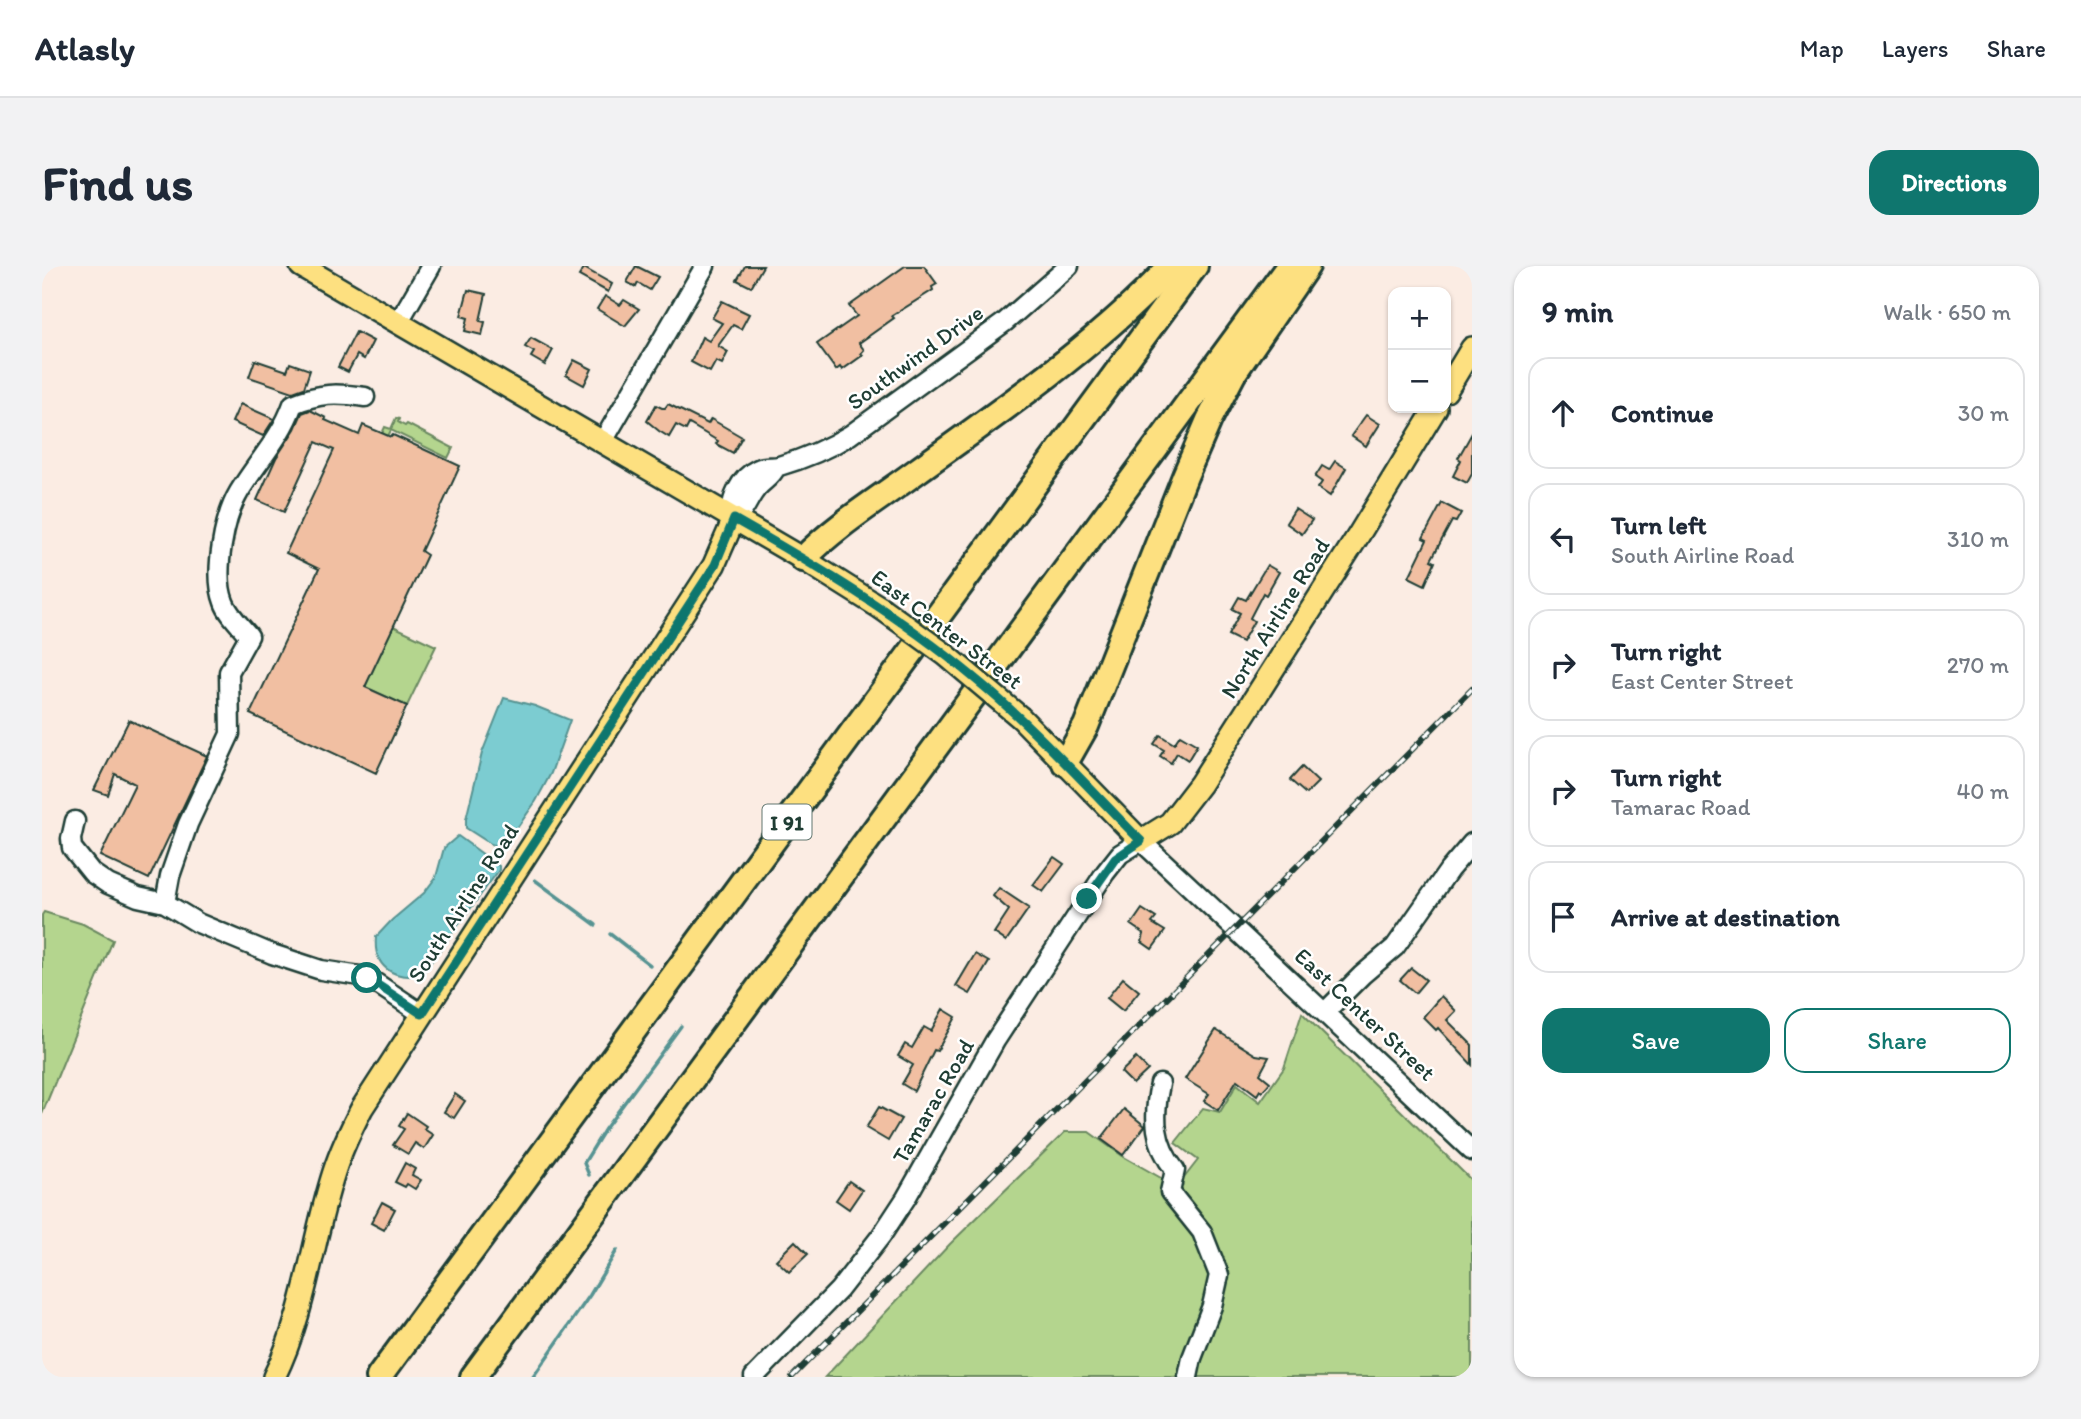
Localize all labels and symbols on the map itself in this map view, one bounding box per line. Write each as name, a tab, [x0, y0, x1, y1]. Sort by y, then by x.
street label: Southwind Drive	[841, 298, 989, 416]
street label: North Airline Road	[1214, 532, 1336, 703]
street label: East Center Street	[866, 563, 1029, 695]
road number: I 91	[762, 804, 812, 840]
street label: South Airline Road	[401, 818, 525, 988]
route end	[1071, 883, 1102, 914]
street label: East Center Street	[1289, 942, 1441, 1087]
route start	[351, 962, 382, 993]
street label: Tamarac Road	[886, 1033, 980, 1168]

